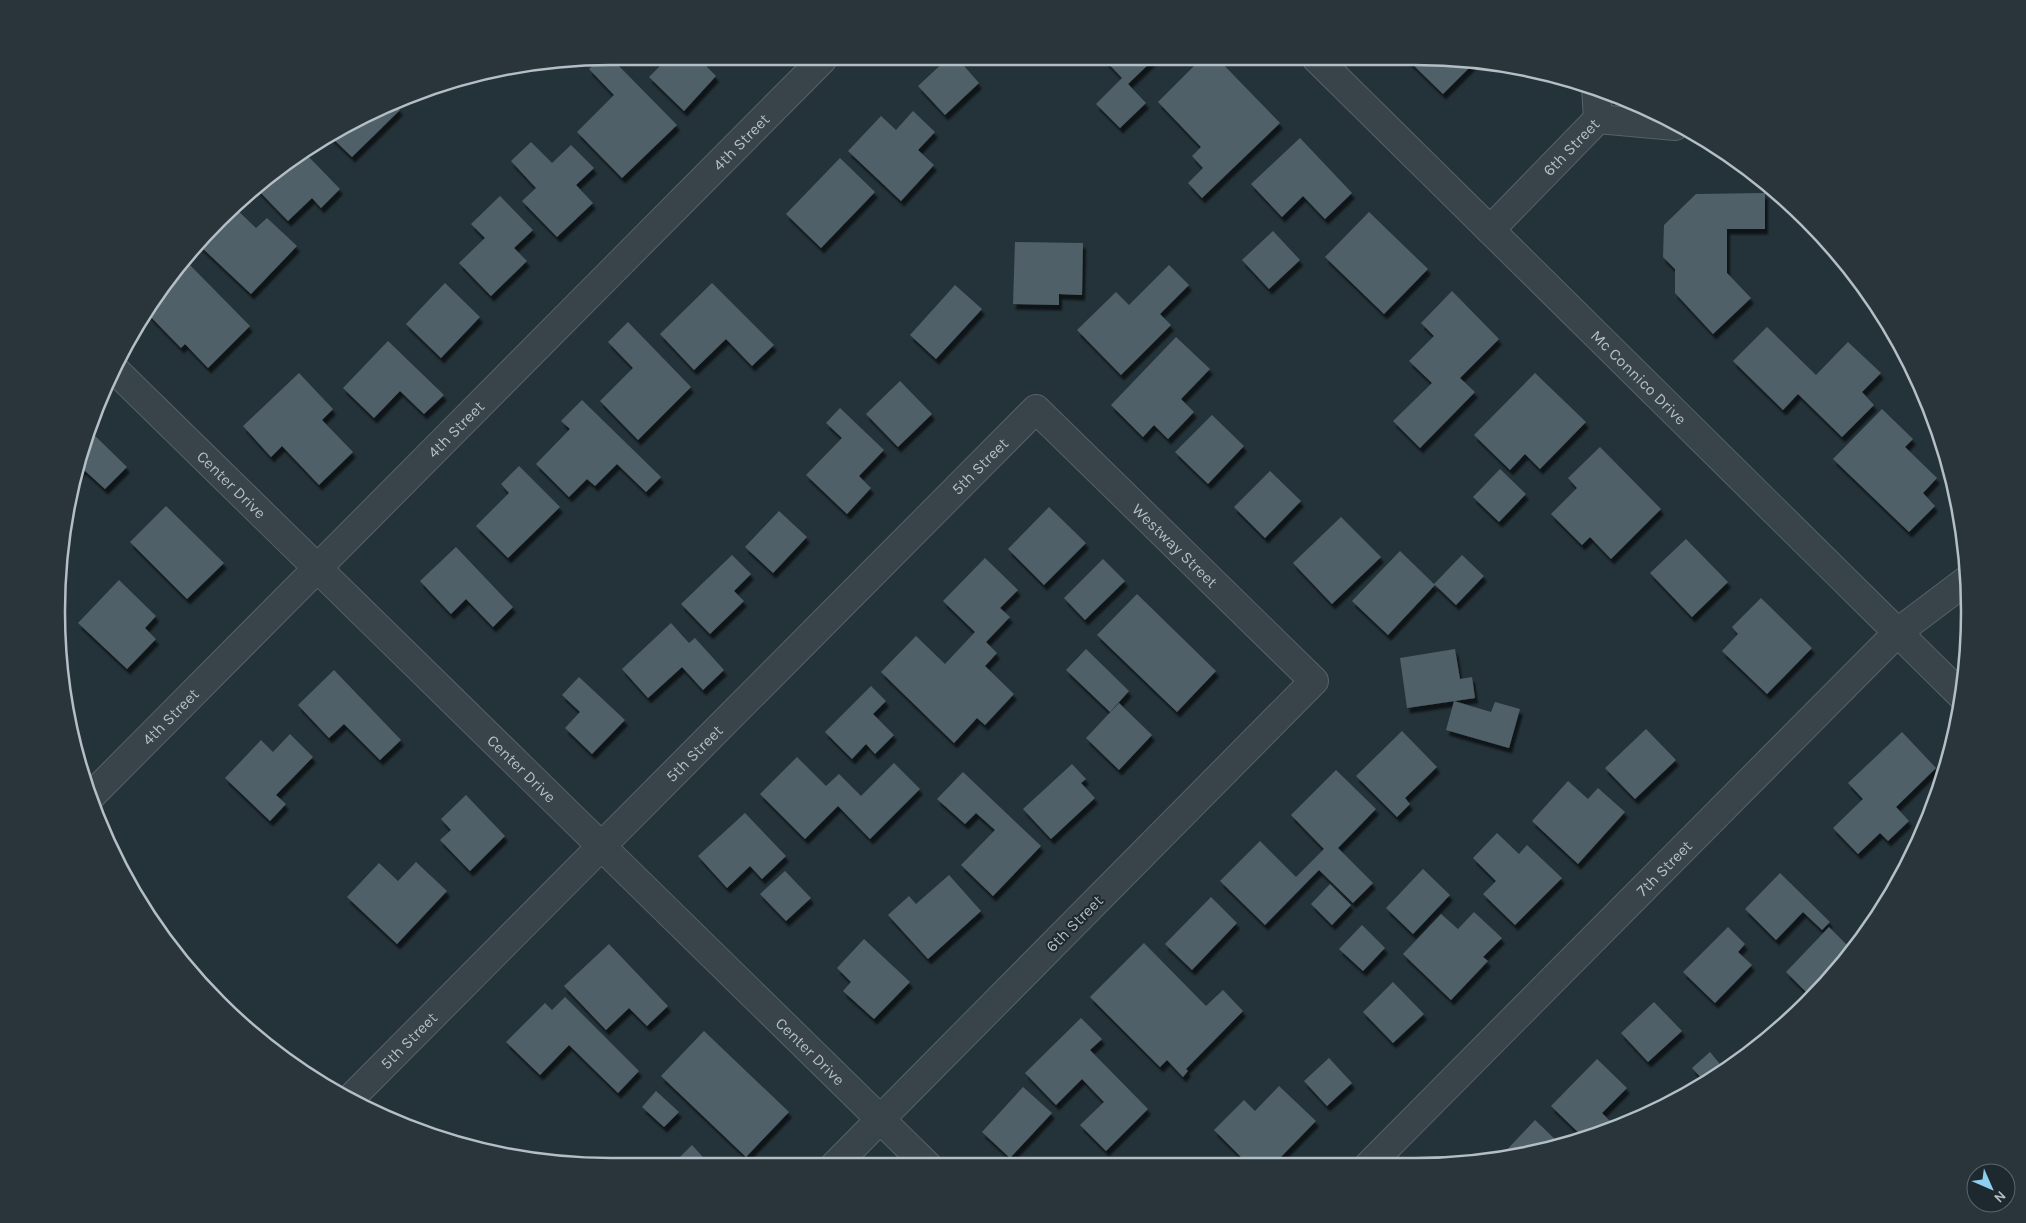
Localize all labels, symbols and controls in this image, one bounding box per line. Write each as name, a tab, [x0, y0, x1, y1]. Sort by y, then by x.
street label: 4th Street	[709, 110, 773, 174]
street label: 6th Street	[1539, 115, 1603, 180]
street label: Mc Connico Drive	[1587, 326, 1690, 429]
street label: 4th Street	[424, 397, 488, 462]
street label: 5th Street	[948, 434, 1012, 499]
street label: Center Drive	[193, 447, 270, 523]
street label: Westway Street	[1128, 500, 1222, 592]
street label: 4th Street	[138, 684, 203, 749]
street label: 5th Street	[662, 721, 727, 786]
street label: Center Drive	[483, 731, 560, 807]
street label: 7th Street	[1632, 836, 1696, 900]
street label: 6th Street	[1042, 891, 1107, 956]
street label: 5th Street	[376, 1008, 441, 1073]
street label: Center Drive	[772, 1013, 849, 1089]
north arrow	[1966, 1163, 2016, 1213]
text: N	[1990, 1187, 2009, 1206]

